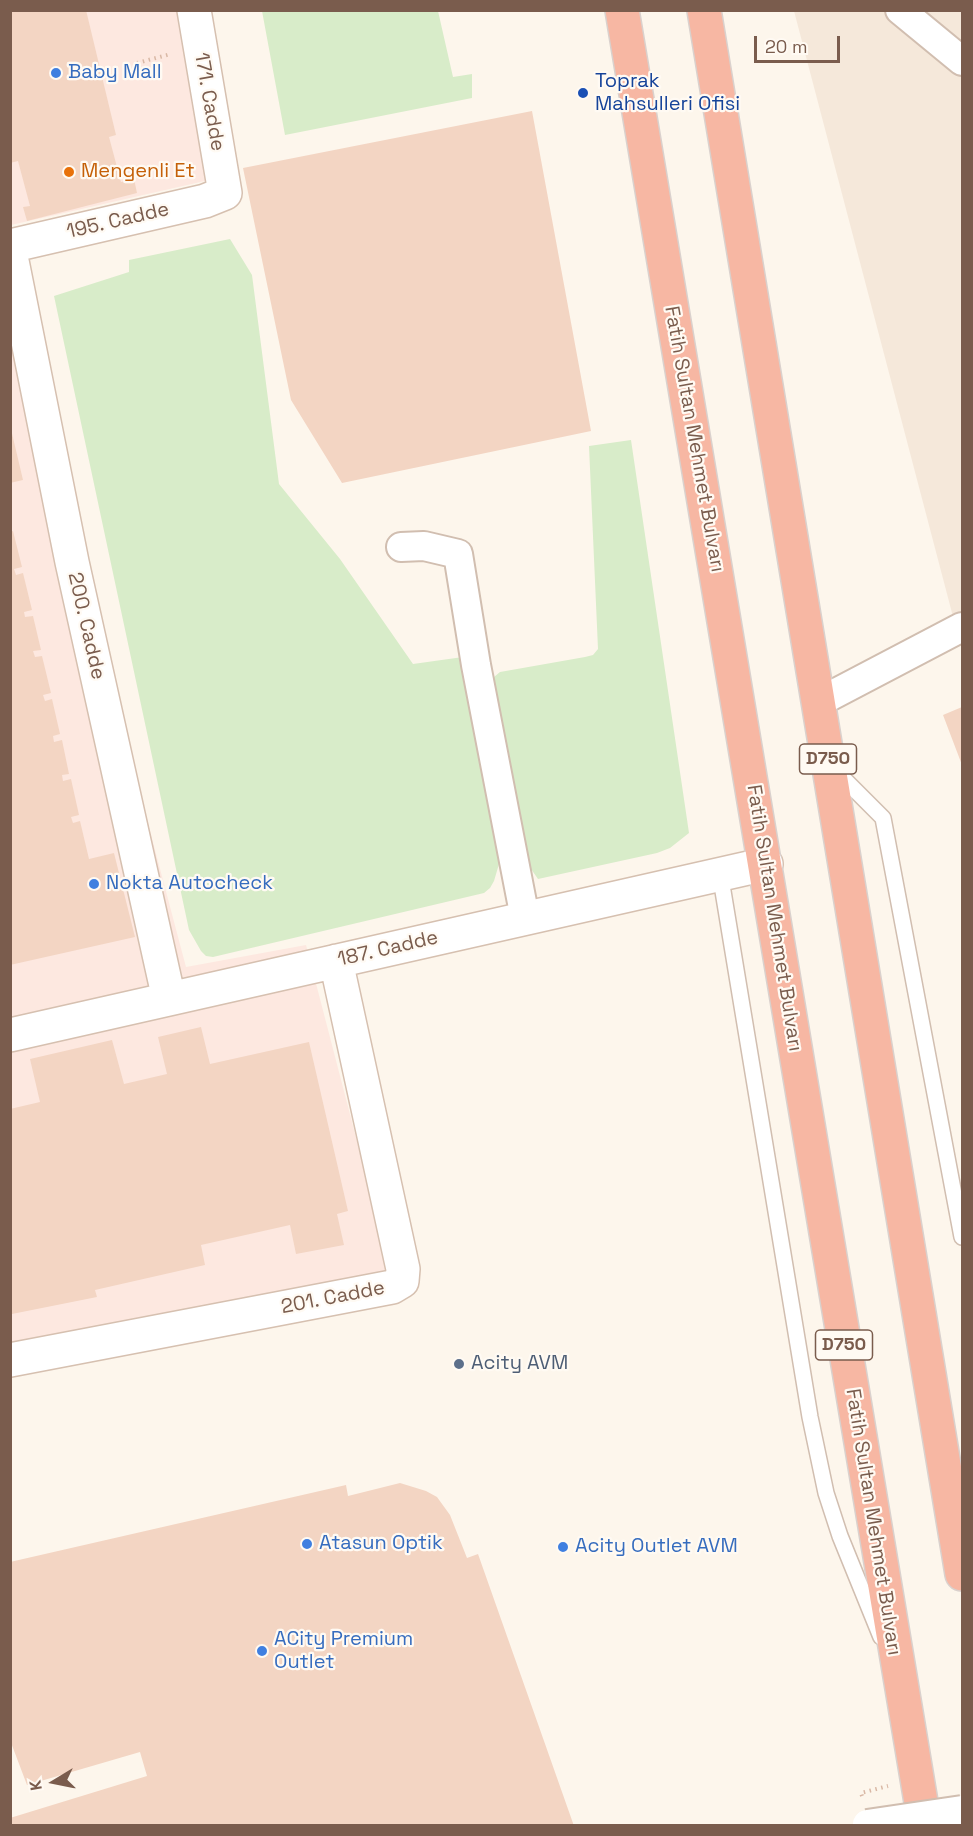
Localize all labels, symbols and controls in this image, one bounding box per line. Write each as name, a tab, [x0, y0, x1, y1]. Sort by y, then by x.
scale bar	[757, 24, 842, 62]
text: 20 m	[765, 35, 808, 58]
street label: 171. Cadde	[189, 51, 229, 153]
place label: Baby Mall	[68, 61, 162, 85]
marker: Baby Mall	[49, 66, 63, 80]
place label: Toprak Mahsulleri Ofisi	[595, 70, 740, 117]
marker: Toprak Mahsulleri Ofisi	[576, 86, 590, 100]
place label: Mengenli Et	[81, 160, 195, 184]
marker: Mengenli Et	[62, 165, 76, 179]
street label: 195. Cadde	[64, 198, 172, 244]
street label: Fatih Sultan Mehmet Bulvarı	[659, 304, 729, 574]
street label: 200. Cadde	[62, 570, 110, 682]
road number: D750	[800, 744, 856, 774]
street label: Fatih Sultan Mehmet Bulvarı	[741, 783, 807, 1053]
place label: Nokta Autocheck	[106, 872, 273, 896]
marker: Nokta Autocheck	[87, 877, 101, 891]
street label: 187. Cadde	[335, 926, 441, 972]
street label: 201. Cadde	[279, 1276, 387, 1320]
road number: D750	[816, 1330, 872, 1360]
place label: Acity AVM	[471, 1352, 568, 1376]
marker: Acity AVM	[452, 1357, 466, 1371]
street label: Fatih Sultan Mehmet Bulvarı	[840, 1387, 906, 1657]
place label: Atasun Optik	[319, 1532, 443, 1556]
place label: Acity Outlet AVM	[575, 1535, 738, 1559]
marker: Atasun Optik	[300, 1537, 314, 1551]
marker: Acity Outlet AVM	[556, 1540, 570, 1554]
place label: ACity Premium Outlet	[274, 1628, 413, 1675]
marker: ACity Premium Outlet	[255, 1644, 269, 1658]
north arrow	[24, 1752, 84, 1812]
text: K	[25, 1778, 47, 1792]

